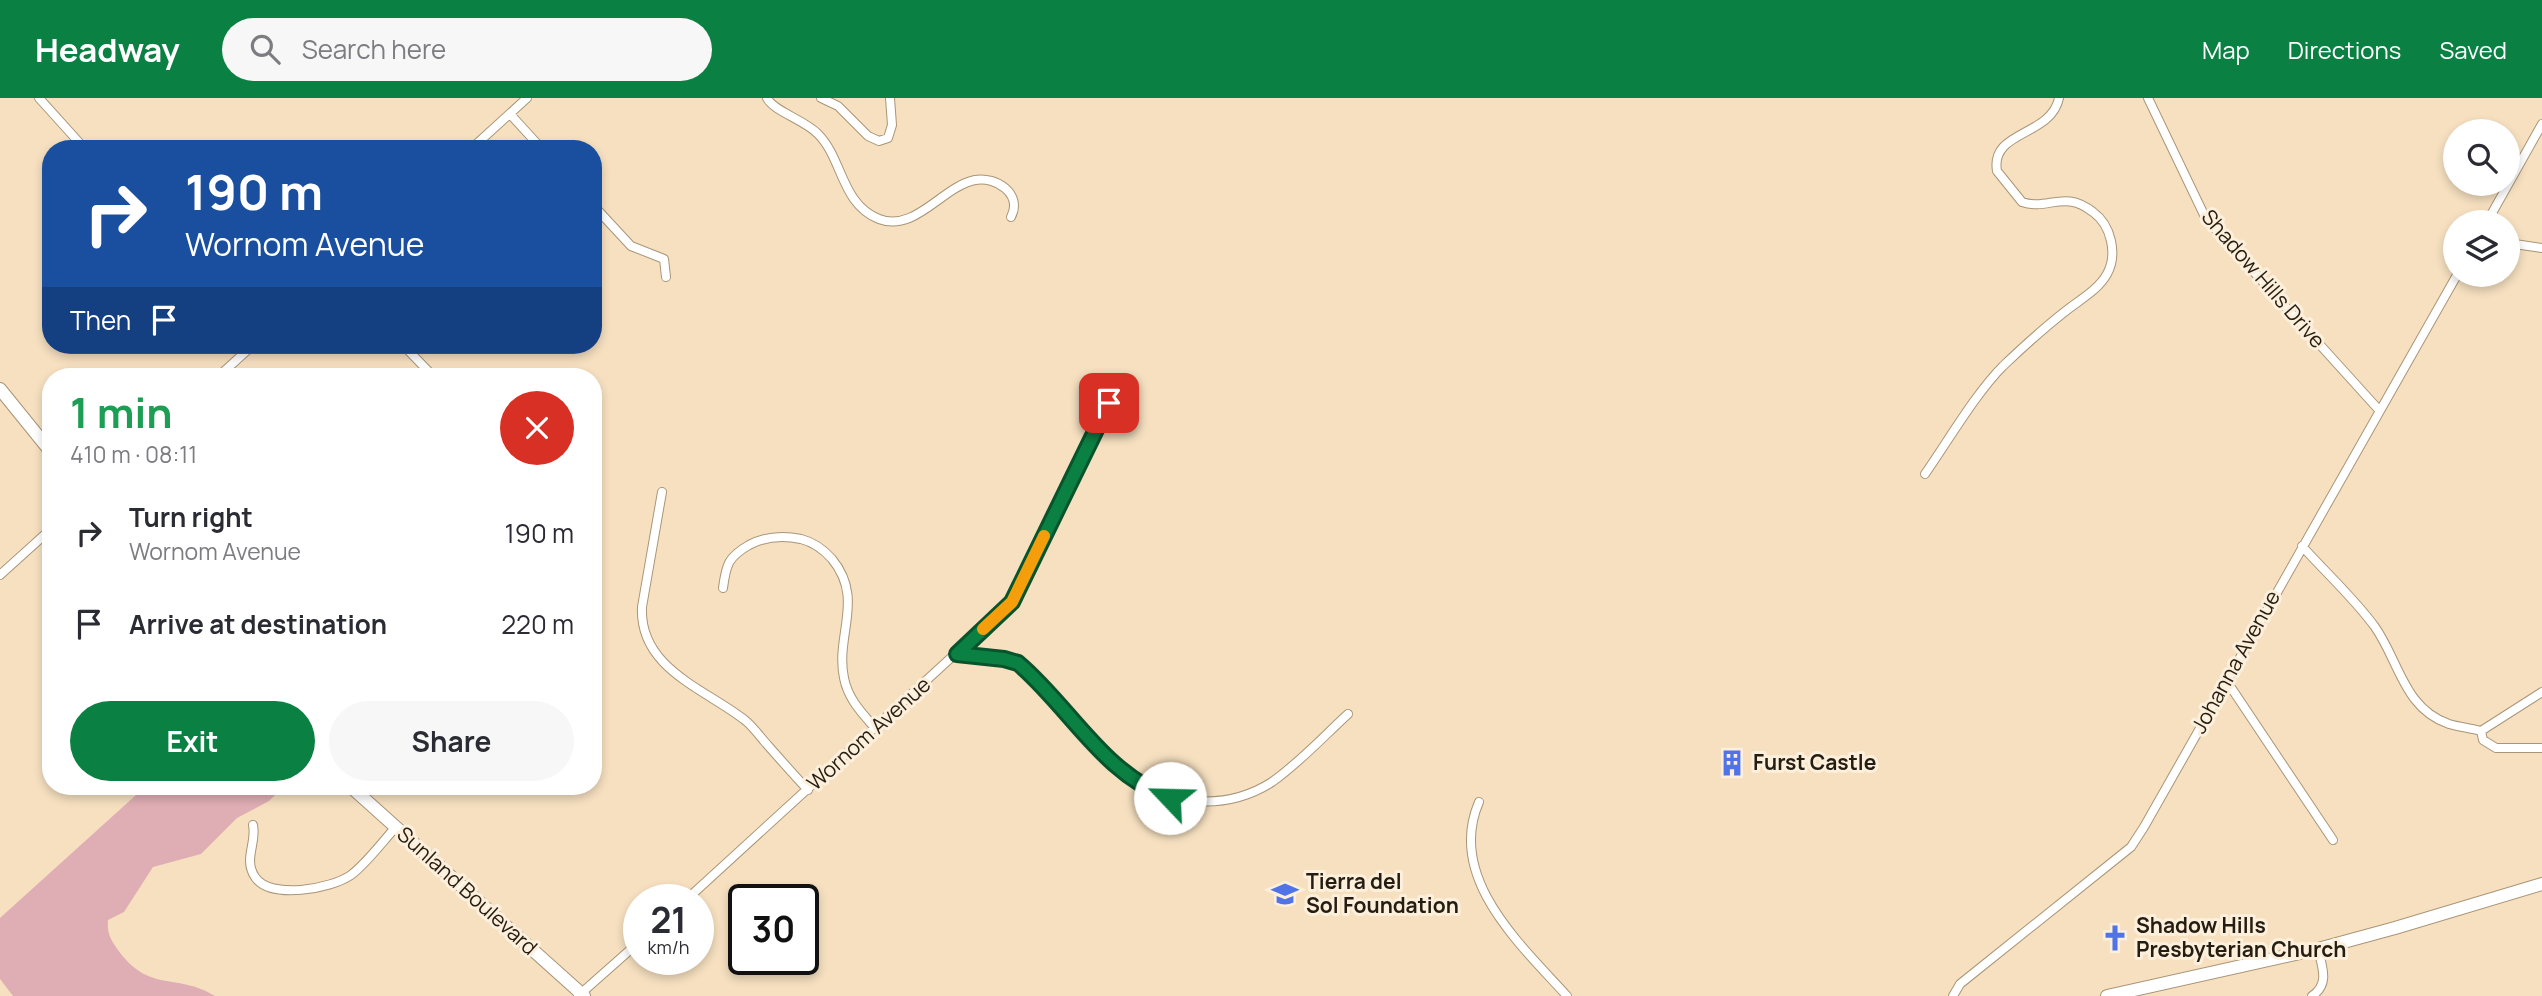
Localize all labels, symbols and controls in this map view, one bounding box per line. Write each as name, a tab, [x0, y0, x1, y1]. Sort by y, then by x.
search box	[222, 18, 712, 81]
text: Headway	[35, 27, 180, 72]
icon: search	[246, 30, 284, 68]
text: Search here	[302, 31, 446, 67]
text: Map	[2202, 33, 2250, 66]
text: Directions	[2288, 33, 2401, 66]
text: Saved	[2439, 33, 2507, 66]
map controls	[2443, 119, 2520, 287]
button: search	[2443, 119, 2520, 196]
text: 190 m	[185, 158, 323, 225]
icon: right	[70, 168, 161, 259]
street label: Shadow Hills Drive	[2196, 203, 2332, 354]
button: layers	[2443, 210, 2520, 287]
text: Wornom Avenue	[185, 222, 424, 266]
icon: arrive	[145, 301, 183, 339]
text: Then	[70, 302, 131, 338]
pin	[1079, 373, 1139, 433]
text: 1 min	[70, 383, 173, 441]
icon: arrive	[1090, 384, 1128, 422]
button: close	[500, 391, 574, 465]
text: 410 m · 08:11	[70, 438, 197, 470]
text: Turn right	[129, 499, 253, 535]
icon: right	[70, 514, 108, 552]
text: 190 m	[505, 515, 574, 551]
text: Wornom Avenue	[129, 535, 301, 567]
street label: Johanna Avenue	[2184, 585, 2286, 738]
icon: arrive	[70, 605, 108, 643]
text: Arrive at destination	[129, 606, 387, 642]
text: 220 m	[501, 606, 574, 642]
street label: Wornom Avenue	[801, 670, 936, 796]
button: Exit	[70, 701, 315, 781]
button: Share	[329, 701, 574, 781]
building icon: Furst Castle	[1717, 748, 1747, 778]
place label: Furst Castle	[1753, 748, 1876, 776]
position arrow	[1133, 761, 1207, 835]
street label: Sunland Boulevard	[392, 820, 544, 961]
place label: Tierra del Sol Foundation	[1306, 867, 1459, 919]
school or university icon: Tierra del Sol Foundation	[1270, 879, 1300, 909]
speed limit sign: 30	[728, 884, 819, 975]
text: 21	[650, 896, 687, 944]
place label: Shadow Hills Presbyterian Church	[2136, 911, 2346, 963]
church icon: Shadow Hills Presbyterian Church	[2100, 923, 2130, 953]
text: km/h	[648, 935, 689, 959]

